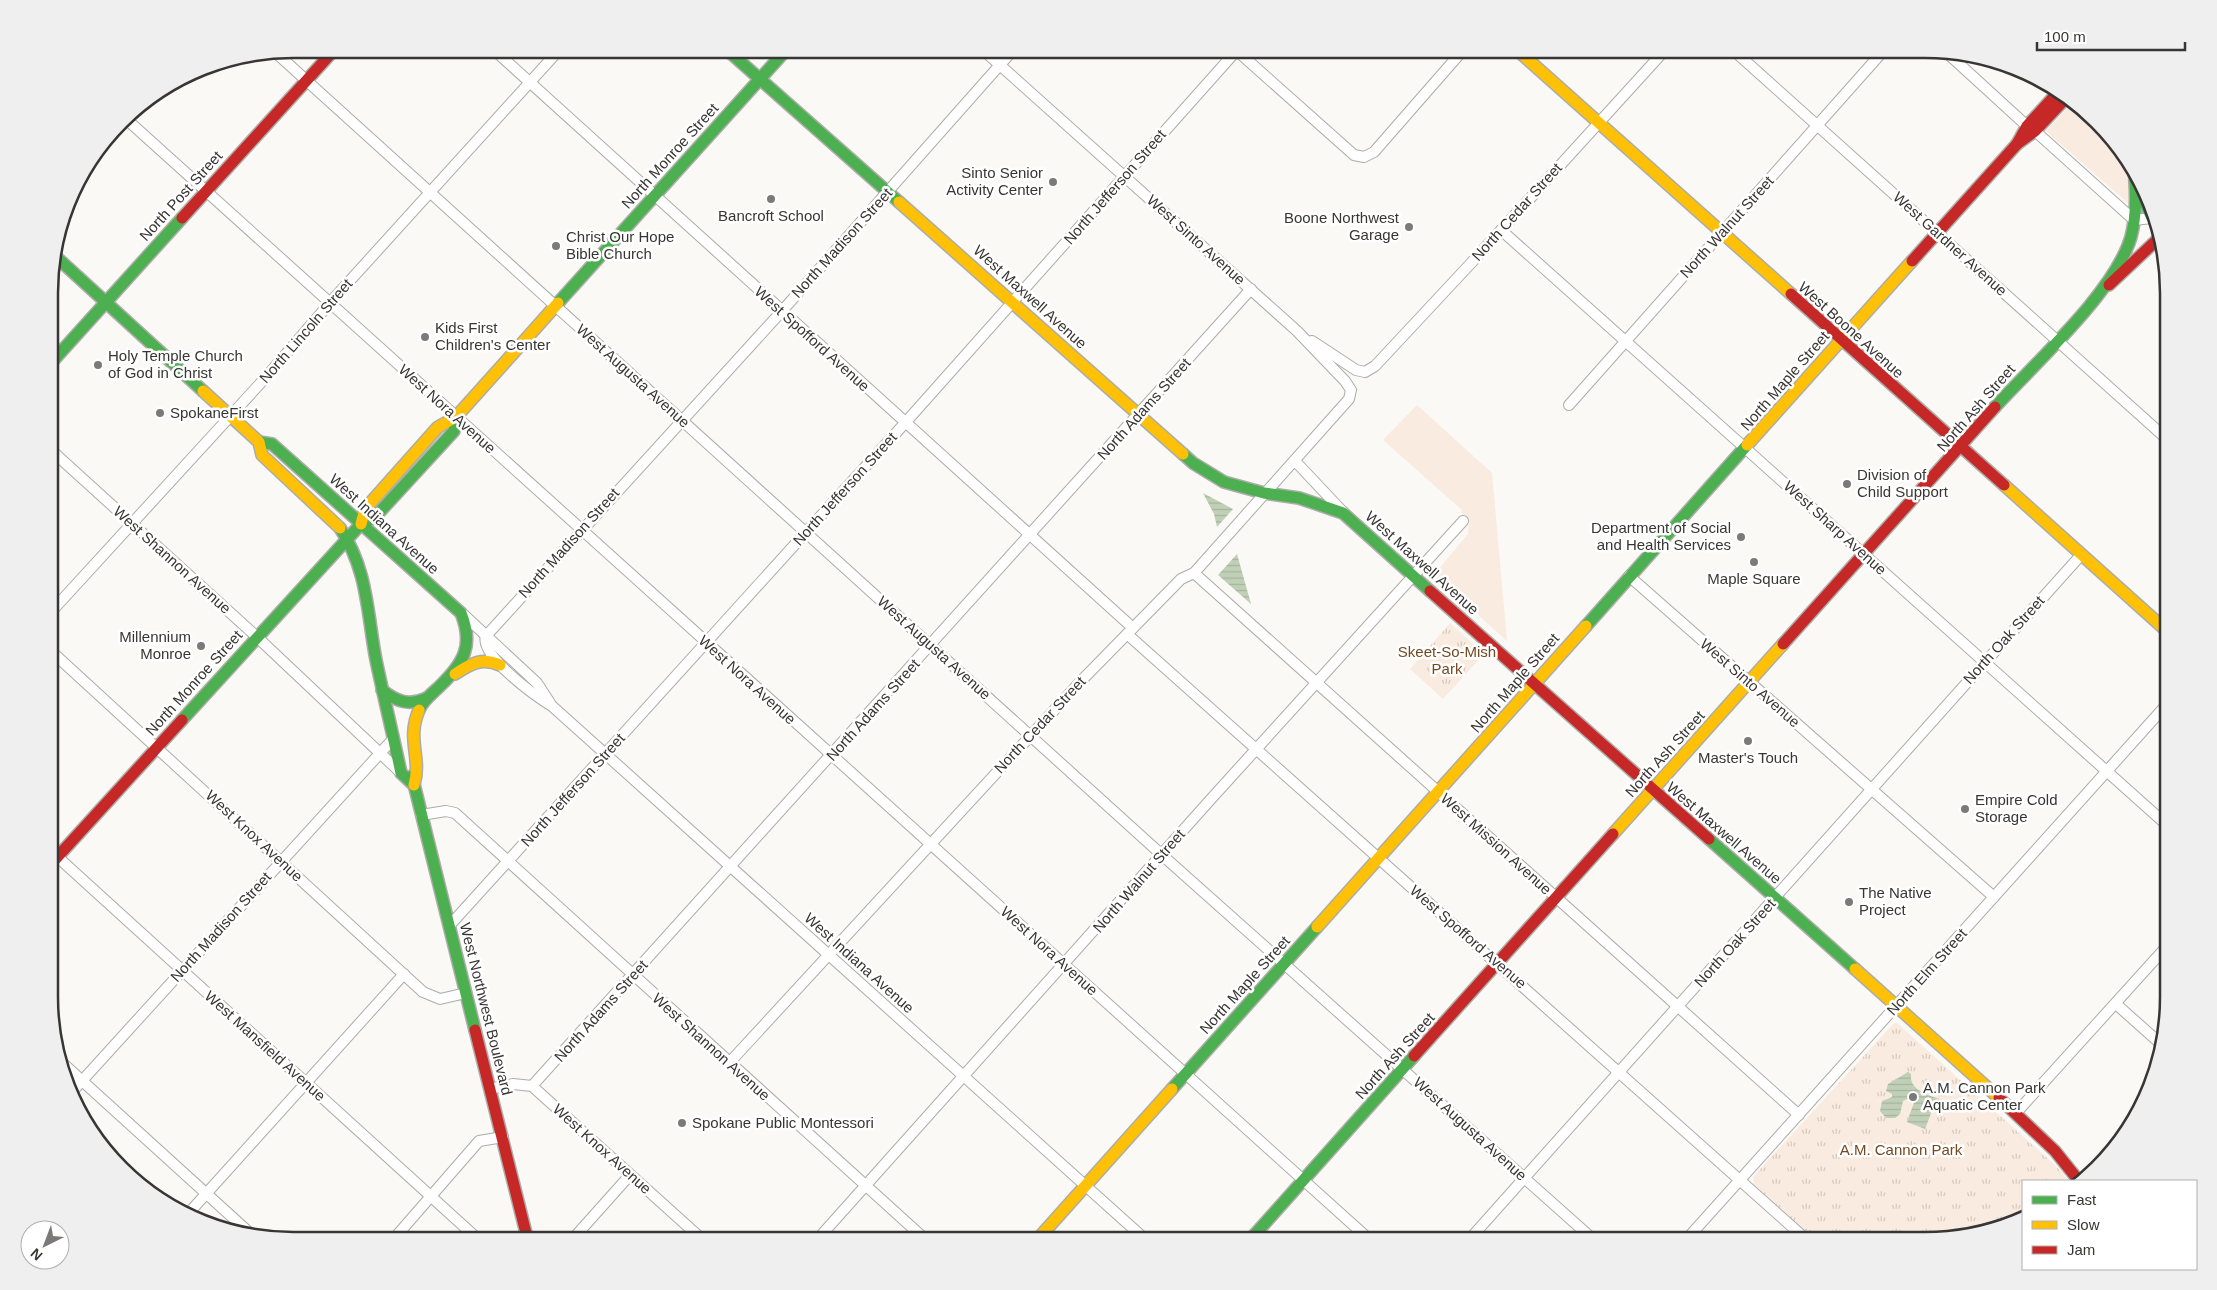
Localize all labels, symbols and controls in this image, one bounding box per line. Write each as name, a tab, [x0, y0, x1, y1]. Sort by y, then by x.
scale bar	[2037, 20, 2184, 52]
text: 100 m	[2044, 28, 2086, 45]
street label: North Monroe Street	[618, 99, 722, 212]
street label: North Jefferson Street	[1060, 125, 1170, 248]
street label: North Post Street	[136, 147, 226, 244]
street label: North Cedar Street	[1468, 159, 1566, 264]
place label: Sinto Senior Activity Center	[946, 164, 1043, 198]
street label: North Walnut Street	[1676, 172, 1777, 281]
marker: Sinto Senior Activity Center	[1047, 176, 1059, 188]
street label: North Madison Street	[788, 184, 896, 301]
street label: West Gardner Avenue	[1890, 188, 2011, 299]
street label: West Sinto Avenue	[1144, 191, 1249, 288]
marker: Bancroft School	[765, 193, 777, 205]
place label: Bancroft School	[718, 207, 824, 224]
place label: Boone Northwest Garage	[1284, 209, 1400, 243]
marker: Boone Northwest Garage	[1403, 221, 1415, 233]
place label: Christ Our Hope Bible Church	[566, 228, 674, 262]
marker: Christ Our Hope Bible Church	[550, 240, 562, 252]
street label: West Maxwell Avenue	[970, 241, 1090, 352]
street label: North Lincoln Street	[256, 274, 356, 386]
street label: West Boone Avenue	[1795, 278, 1907, 381]
street label: West Spofford Avenue	[751, 283, 873, 395]
place label: Kids First Children's Center	[435, 319, 550, 353]
street label: West Augusta Avenue	[573, 320, 693, 431]
street label: North Maple Street	[1737, 327, 1833, 434]
marker: Kids First Children's Center	[419, 331, 431, 343]
place label: Holy Temple Church of God in Christ	[108, 347, 243, 381]
street label: North Adams Street	[1094, 354, 1194, 463]
marker: Holy Temple Church of God in Christ	[92, 359, 104, 371]
street label: North Ash Street	[1933, 360, 2019, 455]
street label: West Nora Avenue	[395, 361, 499, 457]
place label: SpokaneFirst	[170, 404, 259, 421]
marker: SpokaneFirst	[154, 407, 166, 419]
street label: North Jefferson Street	[789, 428, 901, 549]
place label: Division of Child Support	[1857, 466, 1949, 500]
street label: West Indiana Avenue	[326, 470, 442, 577]
street label: West Sharp Avenue	[1781, 477, 1890, 578]
marker: Division of Child Support	[1841, 478, 1853, 490]
street label: North Madison Street	[515, 484, 623, 601]
street label: West Shannon Avenue	[110, 502, 235, 617]
street label: West Maxwell Avenue	[1362, 507, 1482, 618]
place label: Department of Social and Health Services	[1591, 519, 1731, 553]
marker: Department of Social and Health Services	[1735, 531, 1747, 543]
marker: Maple Square	[1748, 556, 1760, 568]
place label: Maple Square	[1707, 570, 1801, 587]
street label: West Augusta Avenue	[874, 592, 994, 703]
street label: North Oak Street	[1960, 592, 2048, 687]
street label: North Monroe Street	[142, 626, 246, 739]
place label: Millennium Monroe	[119, 628, 191, 662]
street label: North Maple Street	[1467, 629, 1563, 736]
street label: West Nora Avenue	[695, 632, 799, 728]
street label: West Sinto Avenue	[1697, 635, 1804, 730]
marker: Millennium Monroe	[195, 640, 207, 652]
park label: Skeet-So-Mish Park	[1398, 643, 1496, 677]
street label: North Adams Street	[823, 655, 923, 764]
street label: North Cedar Street	[990, 672, 1089, 776]
street label: North Ash Street	[1621, 706, 1708, 800]
street label: North Jefferson Street	[517, 729, 629, 850]
marker: Master's Touch	[1742, 735, 1754, 747]
place label: Master's Touch	[1698, 749, 1798, 766]
street label: West Maxwell Avenue	[1664, 778, 1785, 887]
street label: West Knox Avenue	[202, 786, 306, 885]
street label: West Mission Avenue	[1438, 790, 1555, 898]
place label: Empire Cold Storage	[1975, 791, 2058, 825]
marker: Empire Cold Storage	[1959, 803, 1971, 815]
street label: North Walnut Street	[1089, 825, 1189, 936]
street label: North Madison Street	[167, 868, 275, 985]
street label: West Spofford Avenue	[1407, 882, 1530, 992]
place label: The Native Project	[1859, 884, 1932, 918]
street label: North Oak Street	[1691, 895, 1779, 990]
marker: The Native Project	[1843, 896, 1855, 908]
street label: West Nora Avenue	[997, 903, 1101, 999]
street label: West Indiana Avenue	[801, 909, 917, 1016]
street label: West Northwest Boulevard	[457, 921, 516, 1097]
street label: North Elm Street	[1883, 924, 1971, 1019]
street label: North Maple Street	[1196, 932, 1294, 1037]
street label: North Adams Street	[551, 956, 651, 1065]
street label: West Mansfield Avenue	[202, 987, 329, 1104]
street label: West Shannon Avenue	[649, 989, 774, 1104]
street label: North Ash Street	[1351, 1008, 1438, 1102]
street label: West Augusta Avenue	[1410, 1073, 1530, 1184]
place label: A.M. Cannon Park Aquatic Center	[1923, 1079, 2046, 1113]
marker: A.M. Cannon Park Aquatic Center	[1907, 1091, 1919, 1103]
street label: West Knox Avenue	[550, 1100, 655, 1197]
place label: Spokane Public Montessori	[692, 1114, 874, 1131]
marker: Spokane Public Montessori	[676, 1117, 688, 1129]
park label: A.M. Cannon Park	[1840, 1141, 1963, 1158]
legend	[2022, 1180, 2197, 1270]
text: Fast	[2067, 1191, 2097, 1208]
text: Slow	[2067, 1216, 2100, 1233]
north arrow	[20, 1220, 70, 1270]
text: Jam	[2067, 1241, 2095, 1258]
text: N	[27, 1245, 45, 1264]

